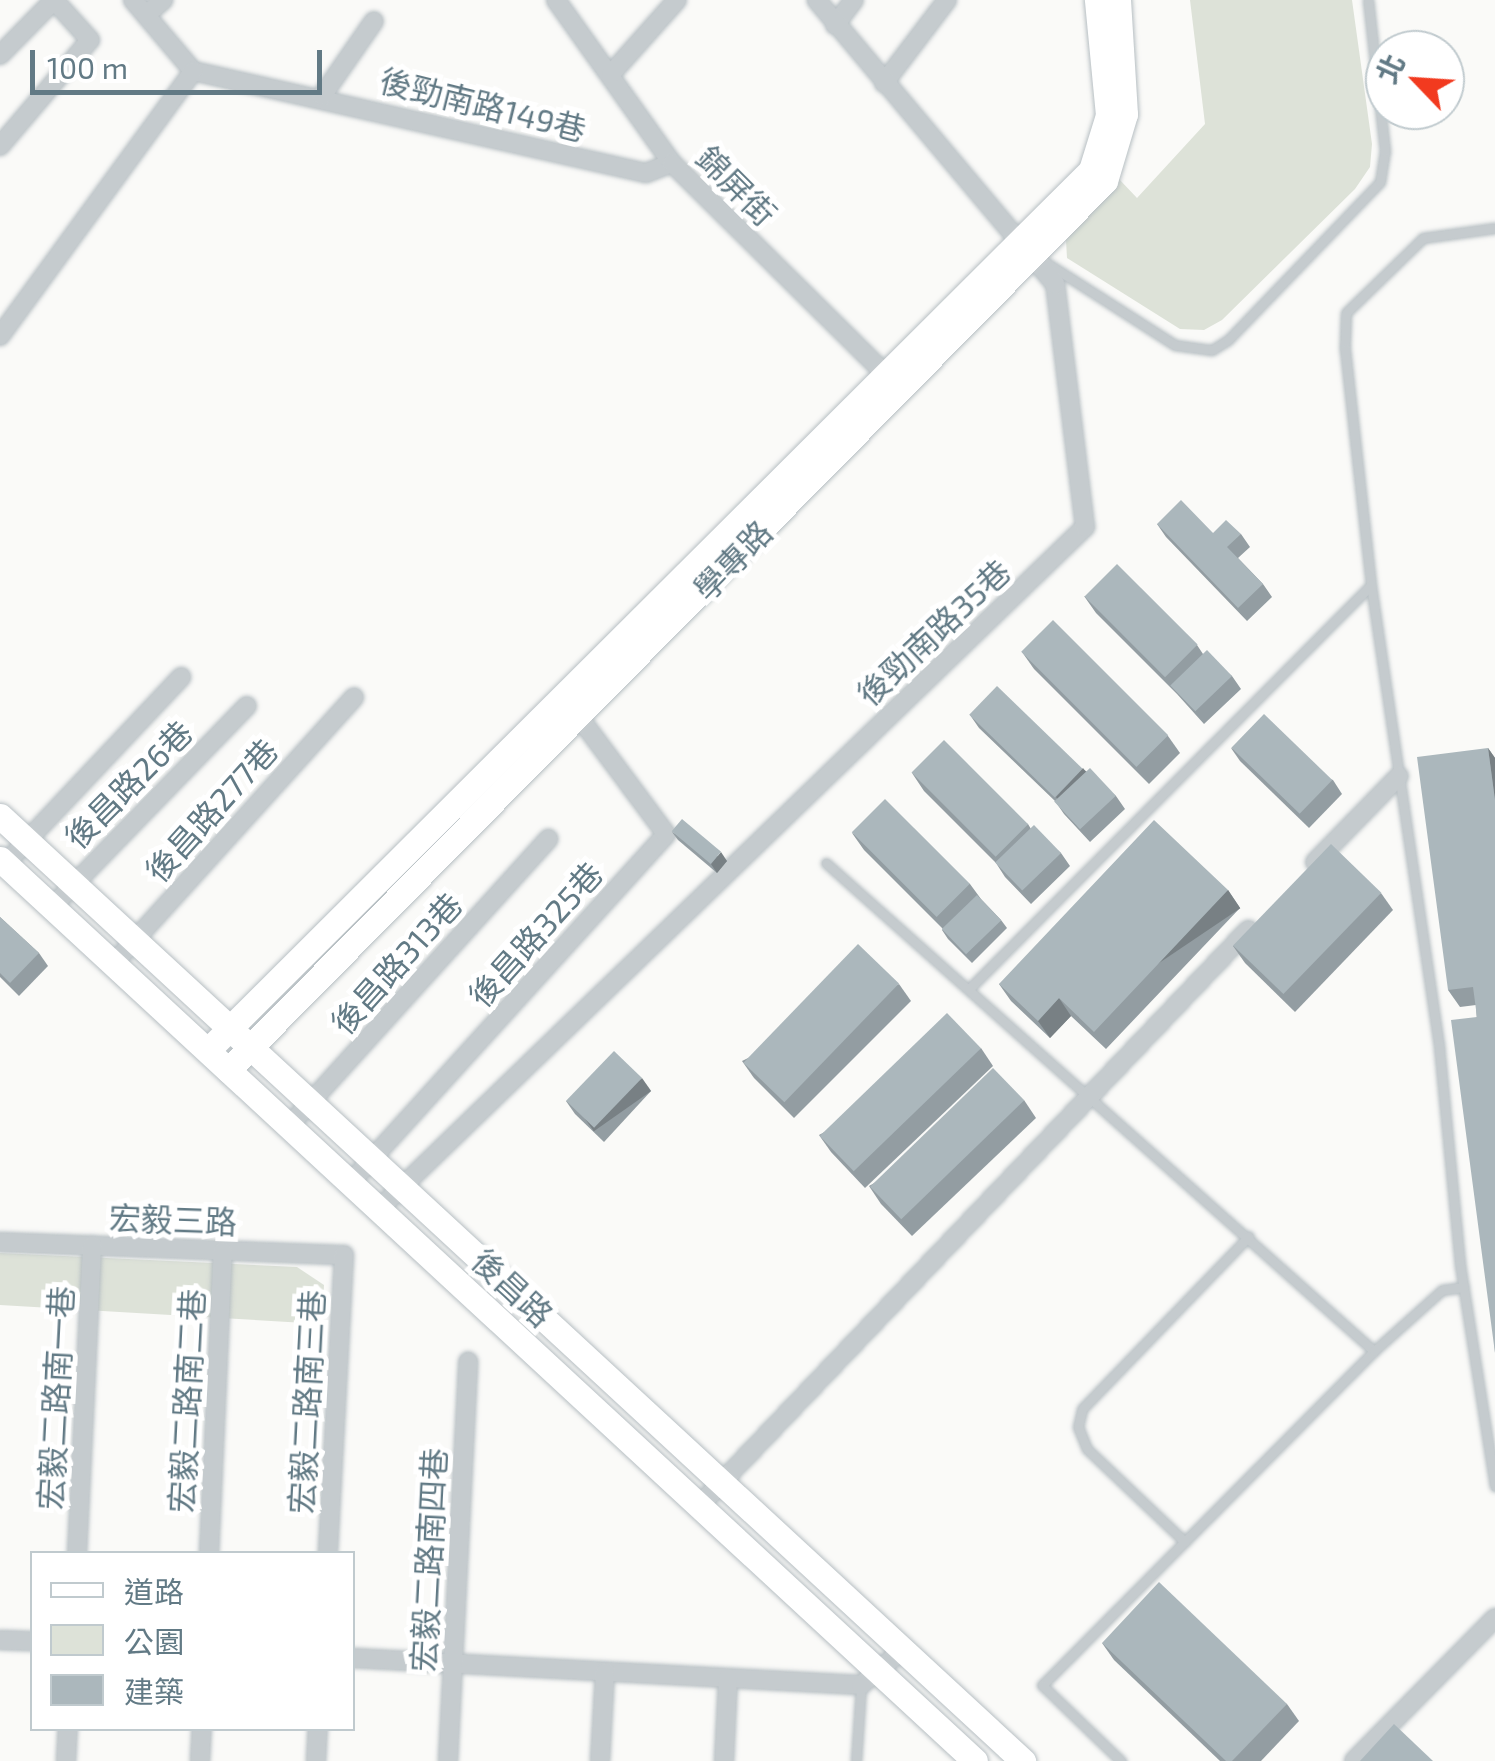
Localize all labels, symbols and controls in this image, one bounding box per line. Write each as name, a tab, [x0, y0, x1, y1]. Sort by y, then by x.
scale bar	[35, 30, 328, 92]
north arrow	[1365, 30, 1465, 130]
text: 北	[1368, 48, 1411, 88]
text: 100 m	[47, 49, 128, 85]
street label: 後勁南路149巷	[376, 60, 590, 148]
street label: 錦屏街	[689, 137, 785, 233]
street label: 學專路	[685, 512, 779, 608]
street label: 後勁南路35巷	[849, 551, 1017, 713]
street label: 後昌路26巷	[56, 712, 200, 856]
street label: 後昌路277巷	[137, 731, 285, 889]
street label: 後昌路325巷	[460, 854, 610, 1014]
street label: 後昌路313巷	[323, 885, 469, 1041]
street label: 宏毅三路	[108, 1198, 238, 1240]
street label: 後昌路	[465, 1240, 561, 1334]
street label: 宏毅二路南一巷	[30, 1285, 80, 1511]
street label: 宏毅二路南二巷	[161, 1288, 211, 1514]
street label: 宏毅二路南三巷	[281, 1289, 331, 1515]
street label: 宏毅二路南四巷	[403, 1447, 453, 1673]
legend	[30, 1551, 355, 1731]
text: 道路	[124, 1573, 184, 1609]
text: 公園	[124, 1623, 184, 1659]
text: 建築	[124, 1673, 184, 1709]

